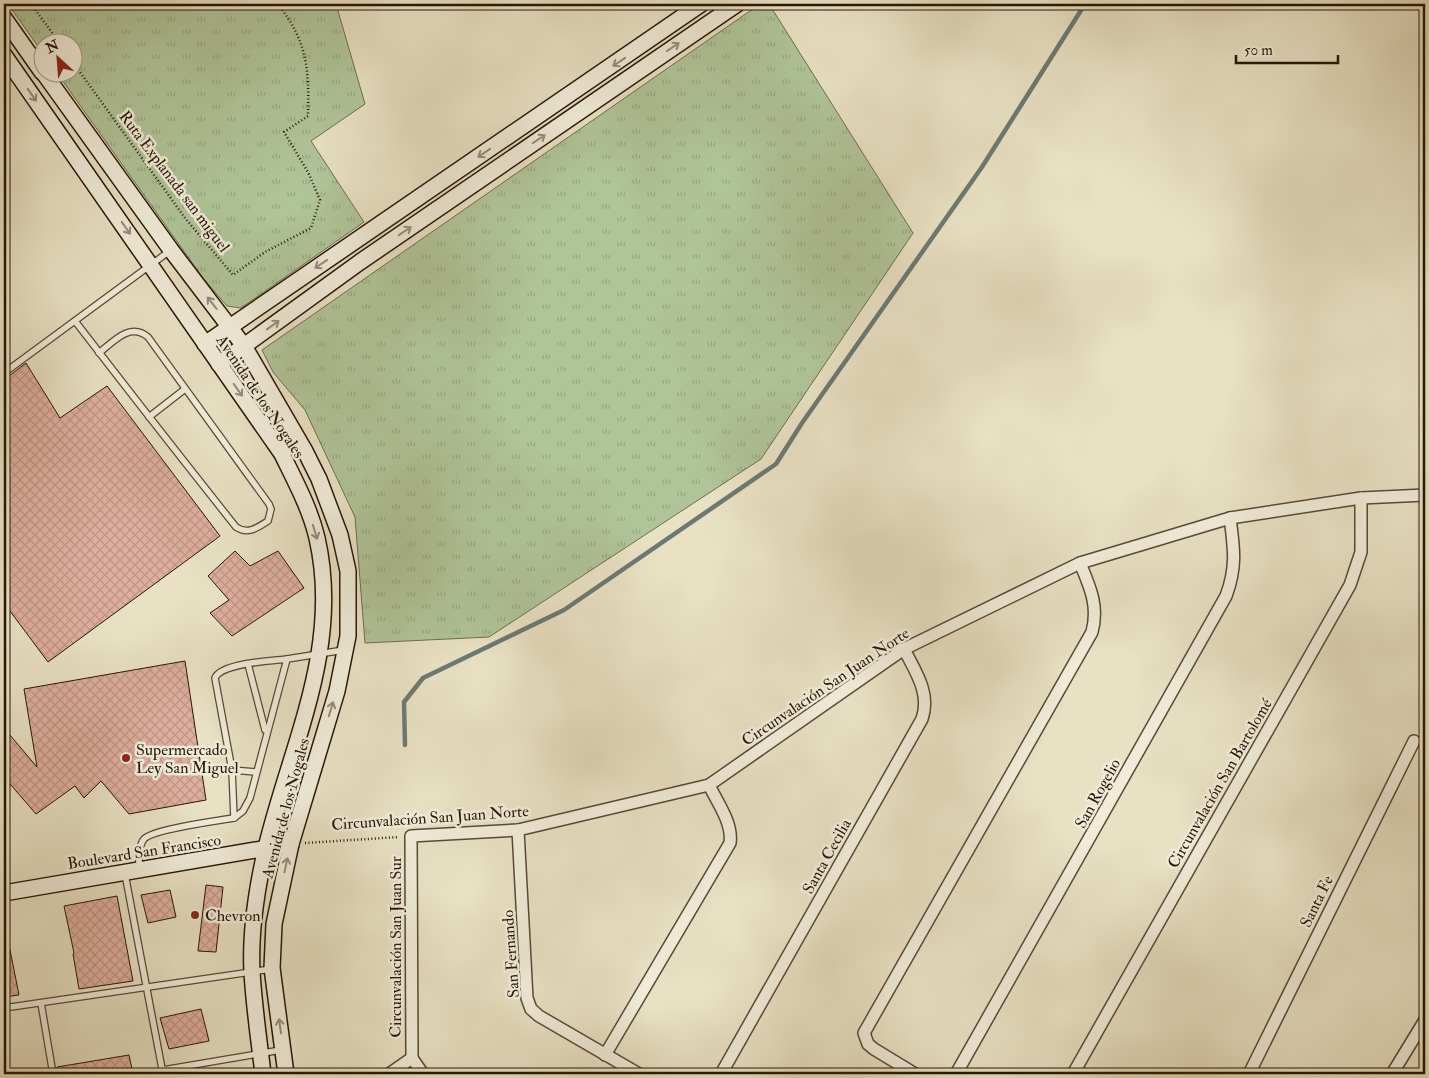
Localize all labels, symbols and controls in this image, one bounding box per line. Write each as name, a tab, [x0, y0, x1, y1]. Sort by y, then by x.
north arrow	[32, 32, 82, 82]
scale bar	[1236, 32, 1339, 64]
text: N	[42, 36, 62, 58]
text: 50 m	[1244, 41, 1273, 60]
one-way arrow	[666, 42, 680, 52]
one-way arrow	[612, 57, 626, 67]
one-way arrow	[27, 88, 37, 102]
street label: Ruta Explanada san miguel	[114, 107, 234, 257]
one-way arrow	[532, 134, 546, 144]
one-way arrow	[477, 148, 491, 158]
one-way arrow	[121, 221, 131, 235]
one-way arrow	[398, 226, 412, 236]
one-way arrow	[314, 259, 328, 269]
one-way arrow	[207, 297, 218, 310]
one-way arrow	[265, 320, 279, 330]
street label: Avenida de los Nogales	[211, 330, 309, 462]
one-way arrow	[233, 383, 243, 397]
one-way arrow	[310, 524, 320, 540]
street label: Circunvalación San Juan Norte	[738, 623, 914, 751]
street label: Circunvalación San Bartolomé	[1163, 695, 1277, 872]
one-way arrow	[327, 701, 337, 717]
street label: Avenida de los Nogales	[257, 736, 314, 882]
place label: Supermercado Ley San Miguel	[136, 740, 239, 778]
marker: Supermercado Ley San Miguel	[120, 752, 132, 764]
street label: San Rogelio	[1071, 755, 1125, 832]
street label: Circunvalación San Juan Norte	[331, 801, 530, 836]
street label: Santa Cecilia	[798, 815, 856, 898]
street label: Boulevard San Francisco	[66, 830, 223, 874]
street label: Circunvalación San Juan Sur	[386, 856, 407, 1038]
one-way arrow	[282, 858, 291, 874]
street label: Santa Fe	[1296, 872, 1338, 931]
place label: Chevron	[205, 906, 261, 926]
marker: Chevron	[189, 909, 201, 921]
street label: San Fernando	[498, 909, 524, 999]
one-way arrow	[274, 1018, 284, 1034]

